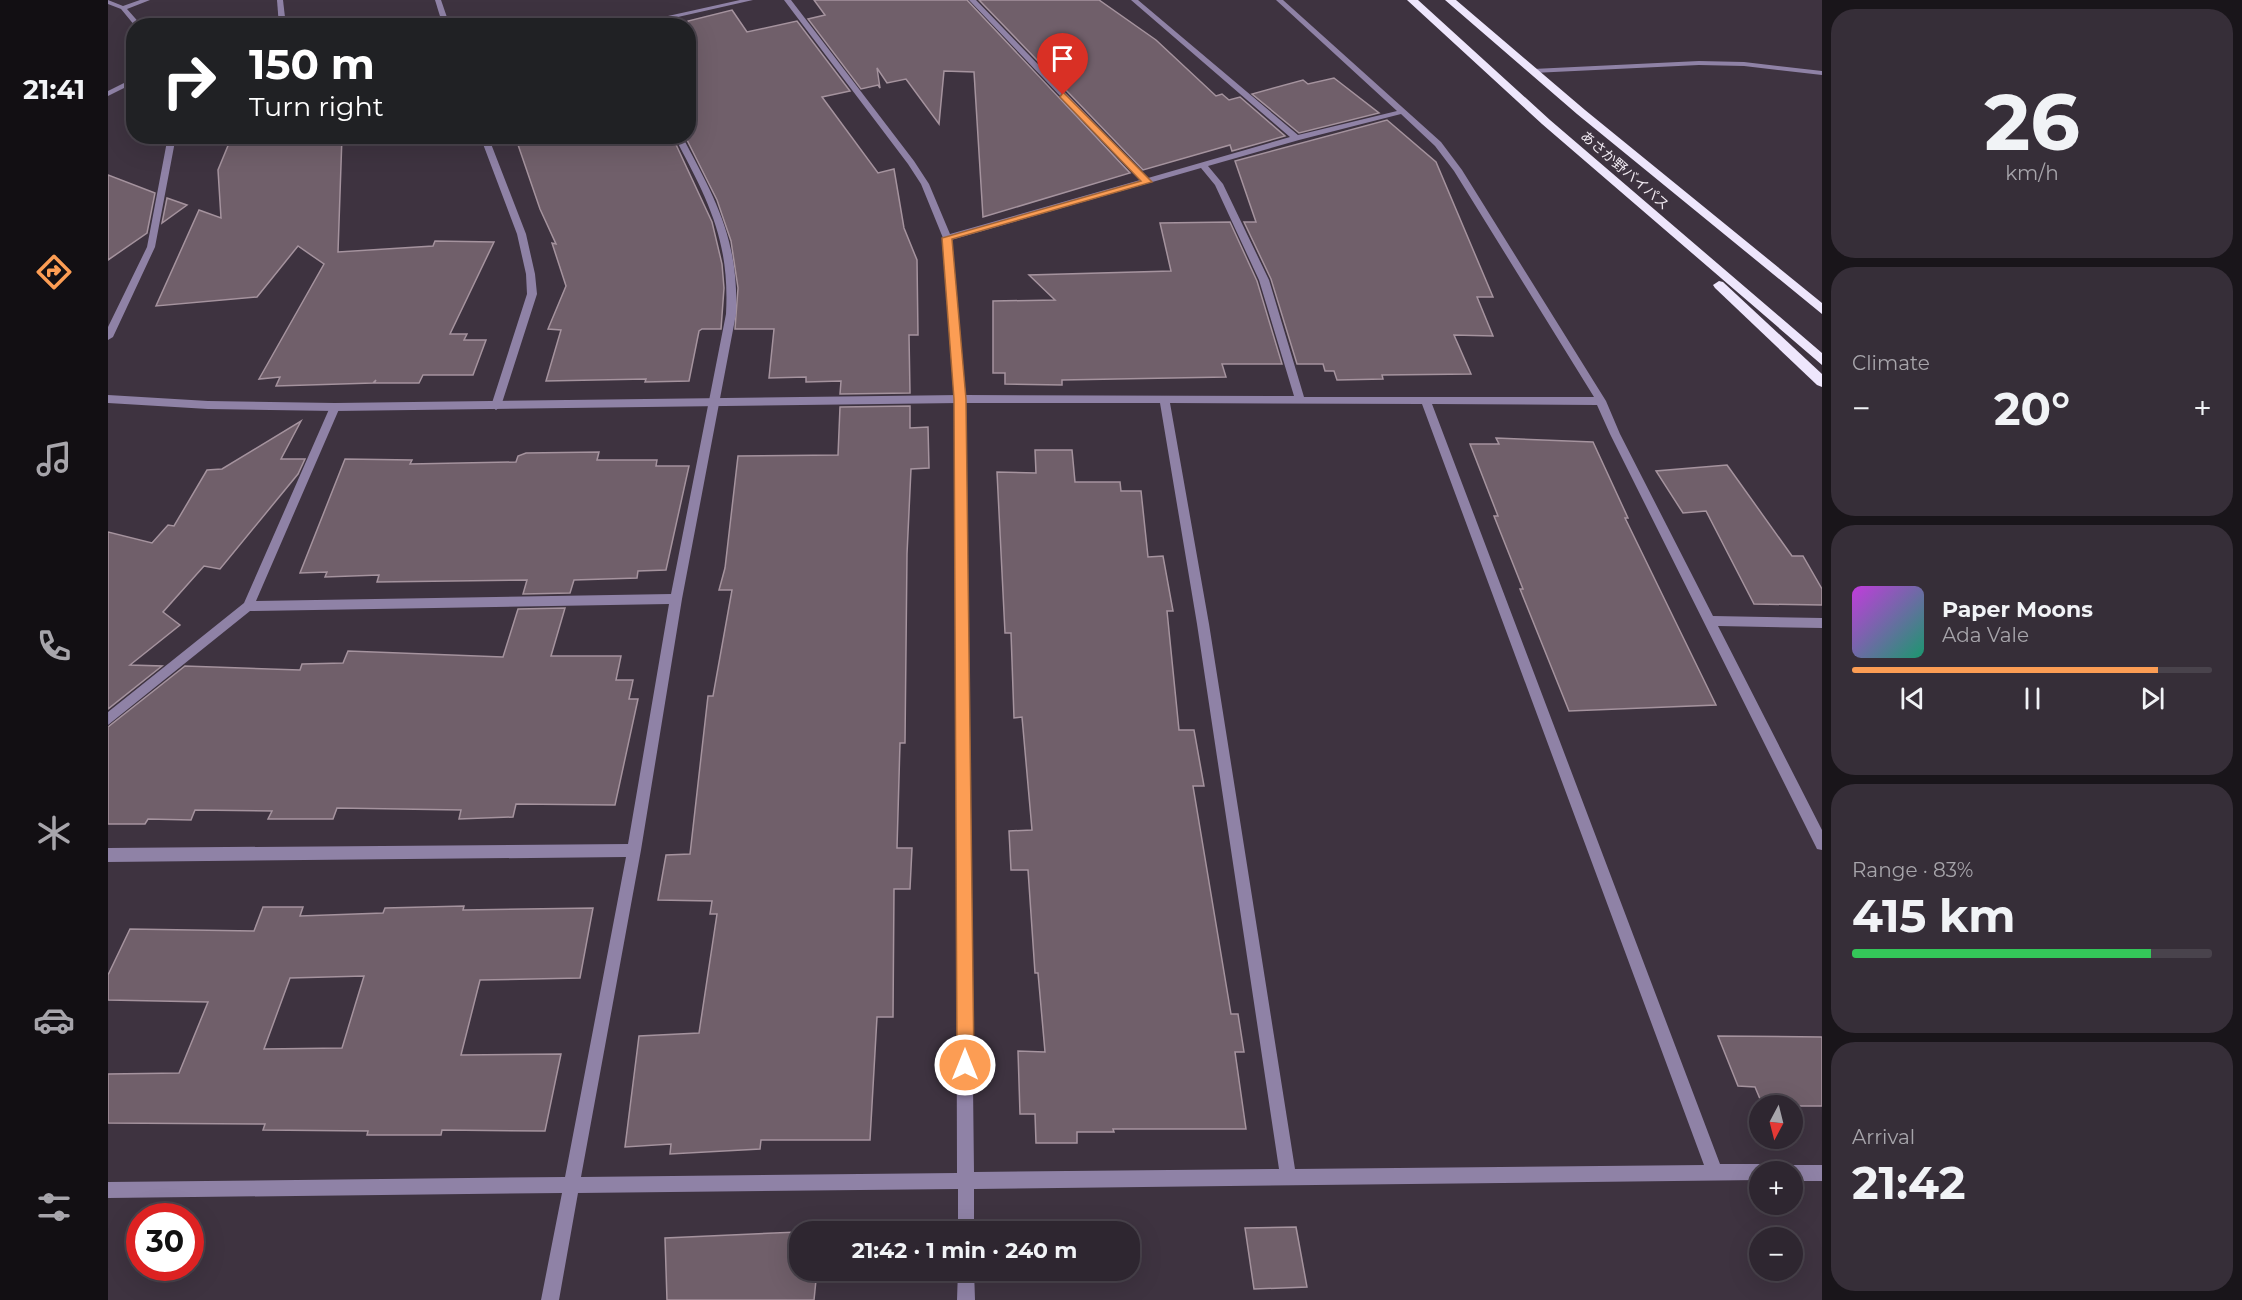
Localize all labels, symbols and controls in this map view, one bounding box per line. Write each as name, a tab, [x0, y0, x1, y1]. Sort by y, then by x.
pin	[1037, 33, 1088, 95]
text: 150 m	[249, 38, 375, 90]
icon: right	[150, 42, 228, 120]
icon: arrive	[1046, 42, 1079, 75]
text: 21:41	[23, 73, 85, 106]
text: 26	[1984, 74, 2080, 170]
text: Turn right	[249, 90, 384, 123]
street label: あさか野バイパス	[1577, 127, 1673, 213]
text: km/h	[2005, 161, 2059, 185]
icon: directions	[33, 251, 75, 293]
text: Climate	[1852, 351, 1930, 375]
text: 20°	[1994, 381, 2070, 436]
text: −	[1852, 388, 1871, 428]
text: +	[2193, 388, 2212, 428]
icon: music	[33, 438, 75, 480]
text: Paper Moons	[1942, 596, 2093, 623]
text: Ada Vale	[1942, 623, 2029, 647]
icon: phone	[33, 625, 75, 667]
icon: previous	[1896, 682, 1929, 715]
icon: pause	[2016, 682, 2049, 715]
icon: next	[2136, 682, 2169, 715]
icon: climate	[33, 812, 75, 854]
text: Range · 83%	[1852, 858, 1973, 882]
text: 415 km	[1852, 888, 2016, 943]
icon: car	[33, 999, 75, 1041]
position arrow	[933, 1033, 997, 1097]
north arrow	[1749, 1095, 1803, 1149]
map controls	[1749, 1095, 1803, 1281]
text: Arrival	[1852, 1125, 1915, 1149]
text: 21:42	[1852, 1155, 1966, 1210]
button: +	[1749, 1161, 1803, 1215]
icon: filters	[33, 1186, 75, 1228]
speed limit sign: 30	[126, 1203, 204, 1281]
button: −	[1749, 1227, 1803, 1281]
text: 21:42 · 1 min · 240 m	[852, 1237, 1077, 1264]

